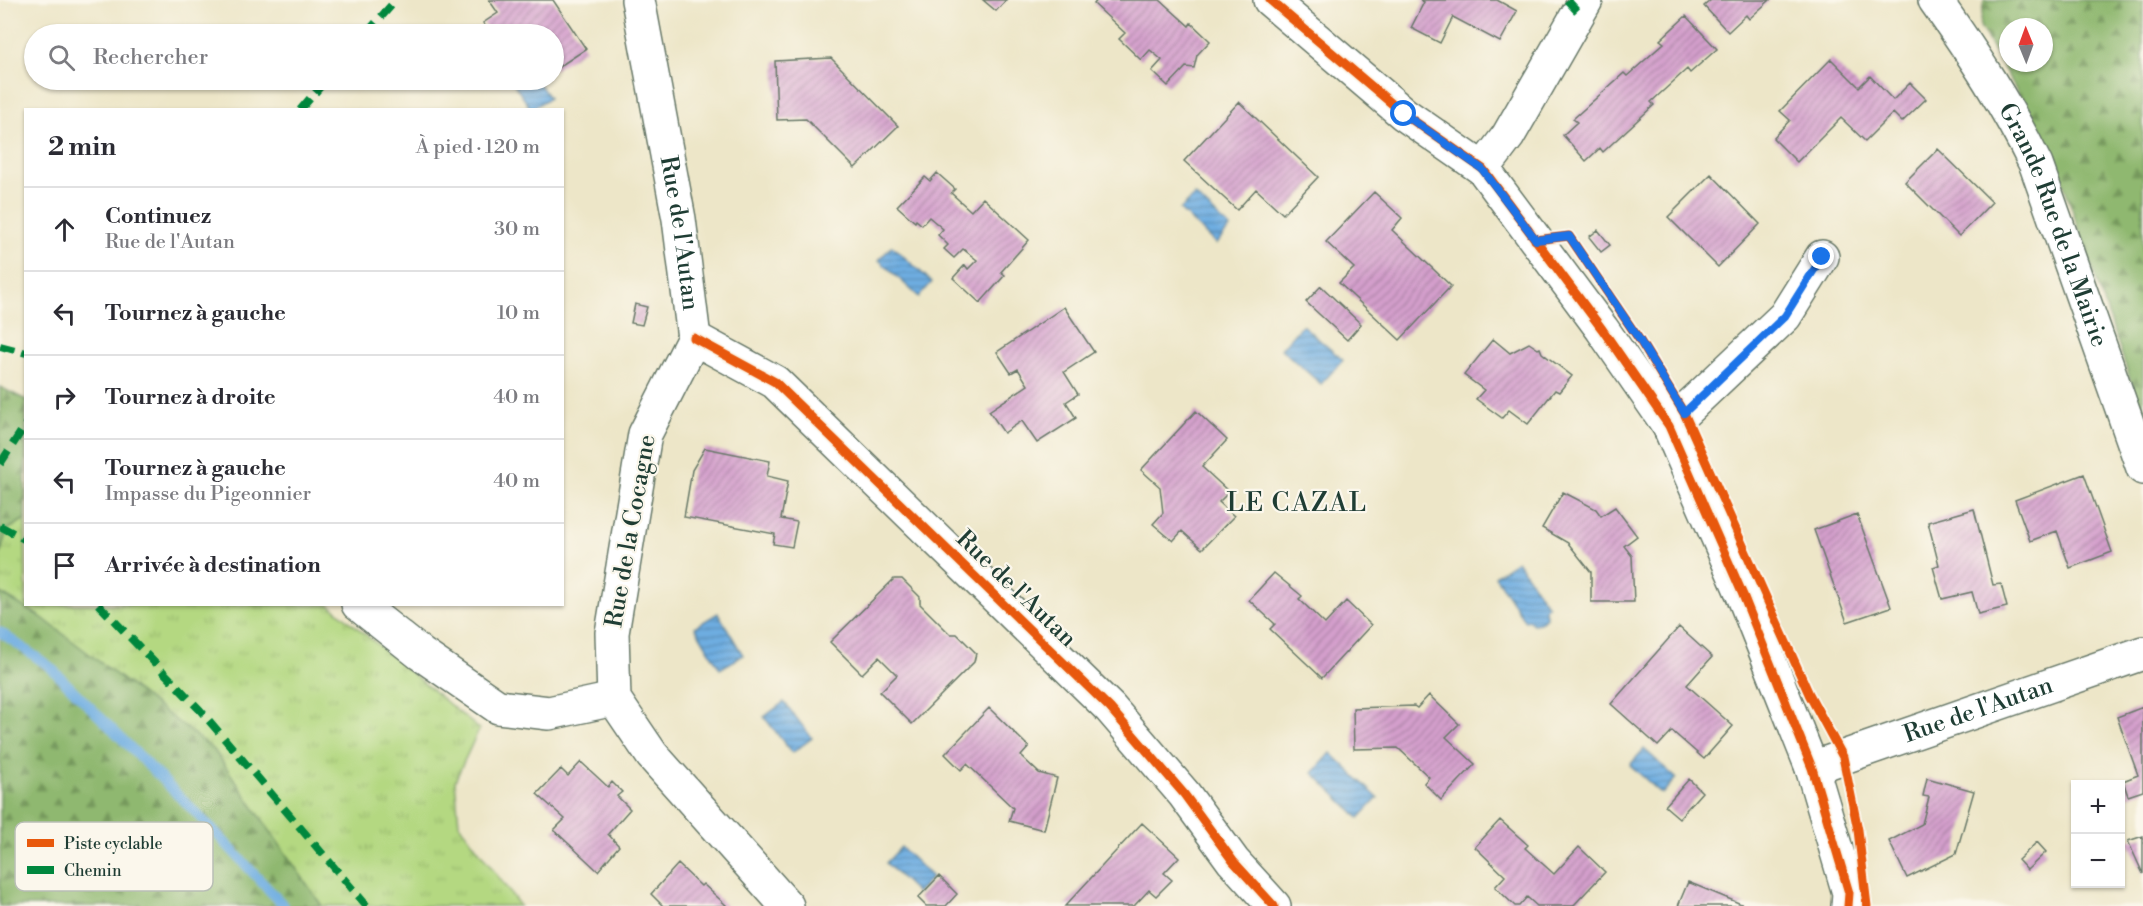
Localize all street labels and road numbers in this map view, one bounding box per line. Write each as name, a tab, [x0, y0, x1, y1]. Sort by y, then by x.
street label: Grande Rue de la Mairie	[1991, 98, 2114, 351]
street label: Rue de l'Autan	[653, 154, 705, 312]
street label: Rue de la Cocagne	[599, 432, 663, 630]
street label: Rue de l'Autan	[950, 524, 1082, 654]
street label: Rue de l'Autan	[1900, 670, 2057, 750]

